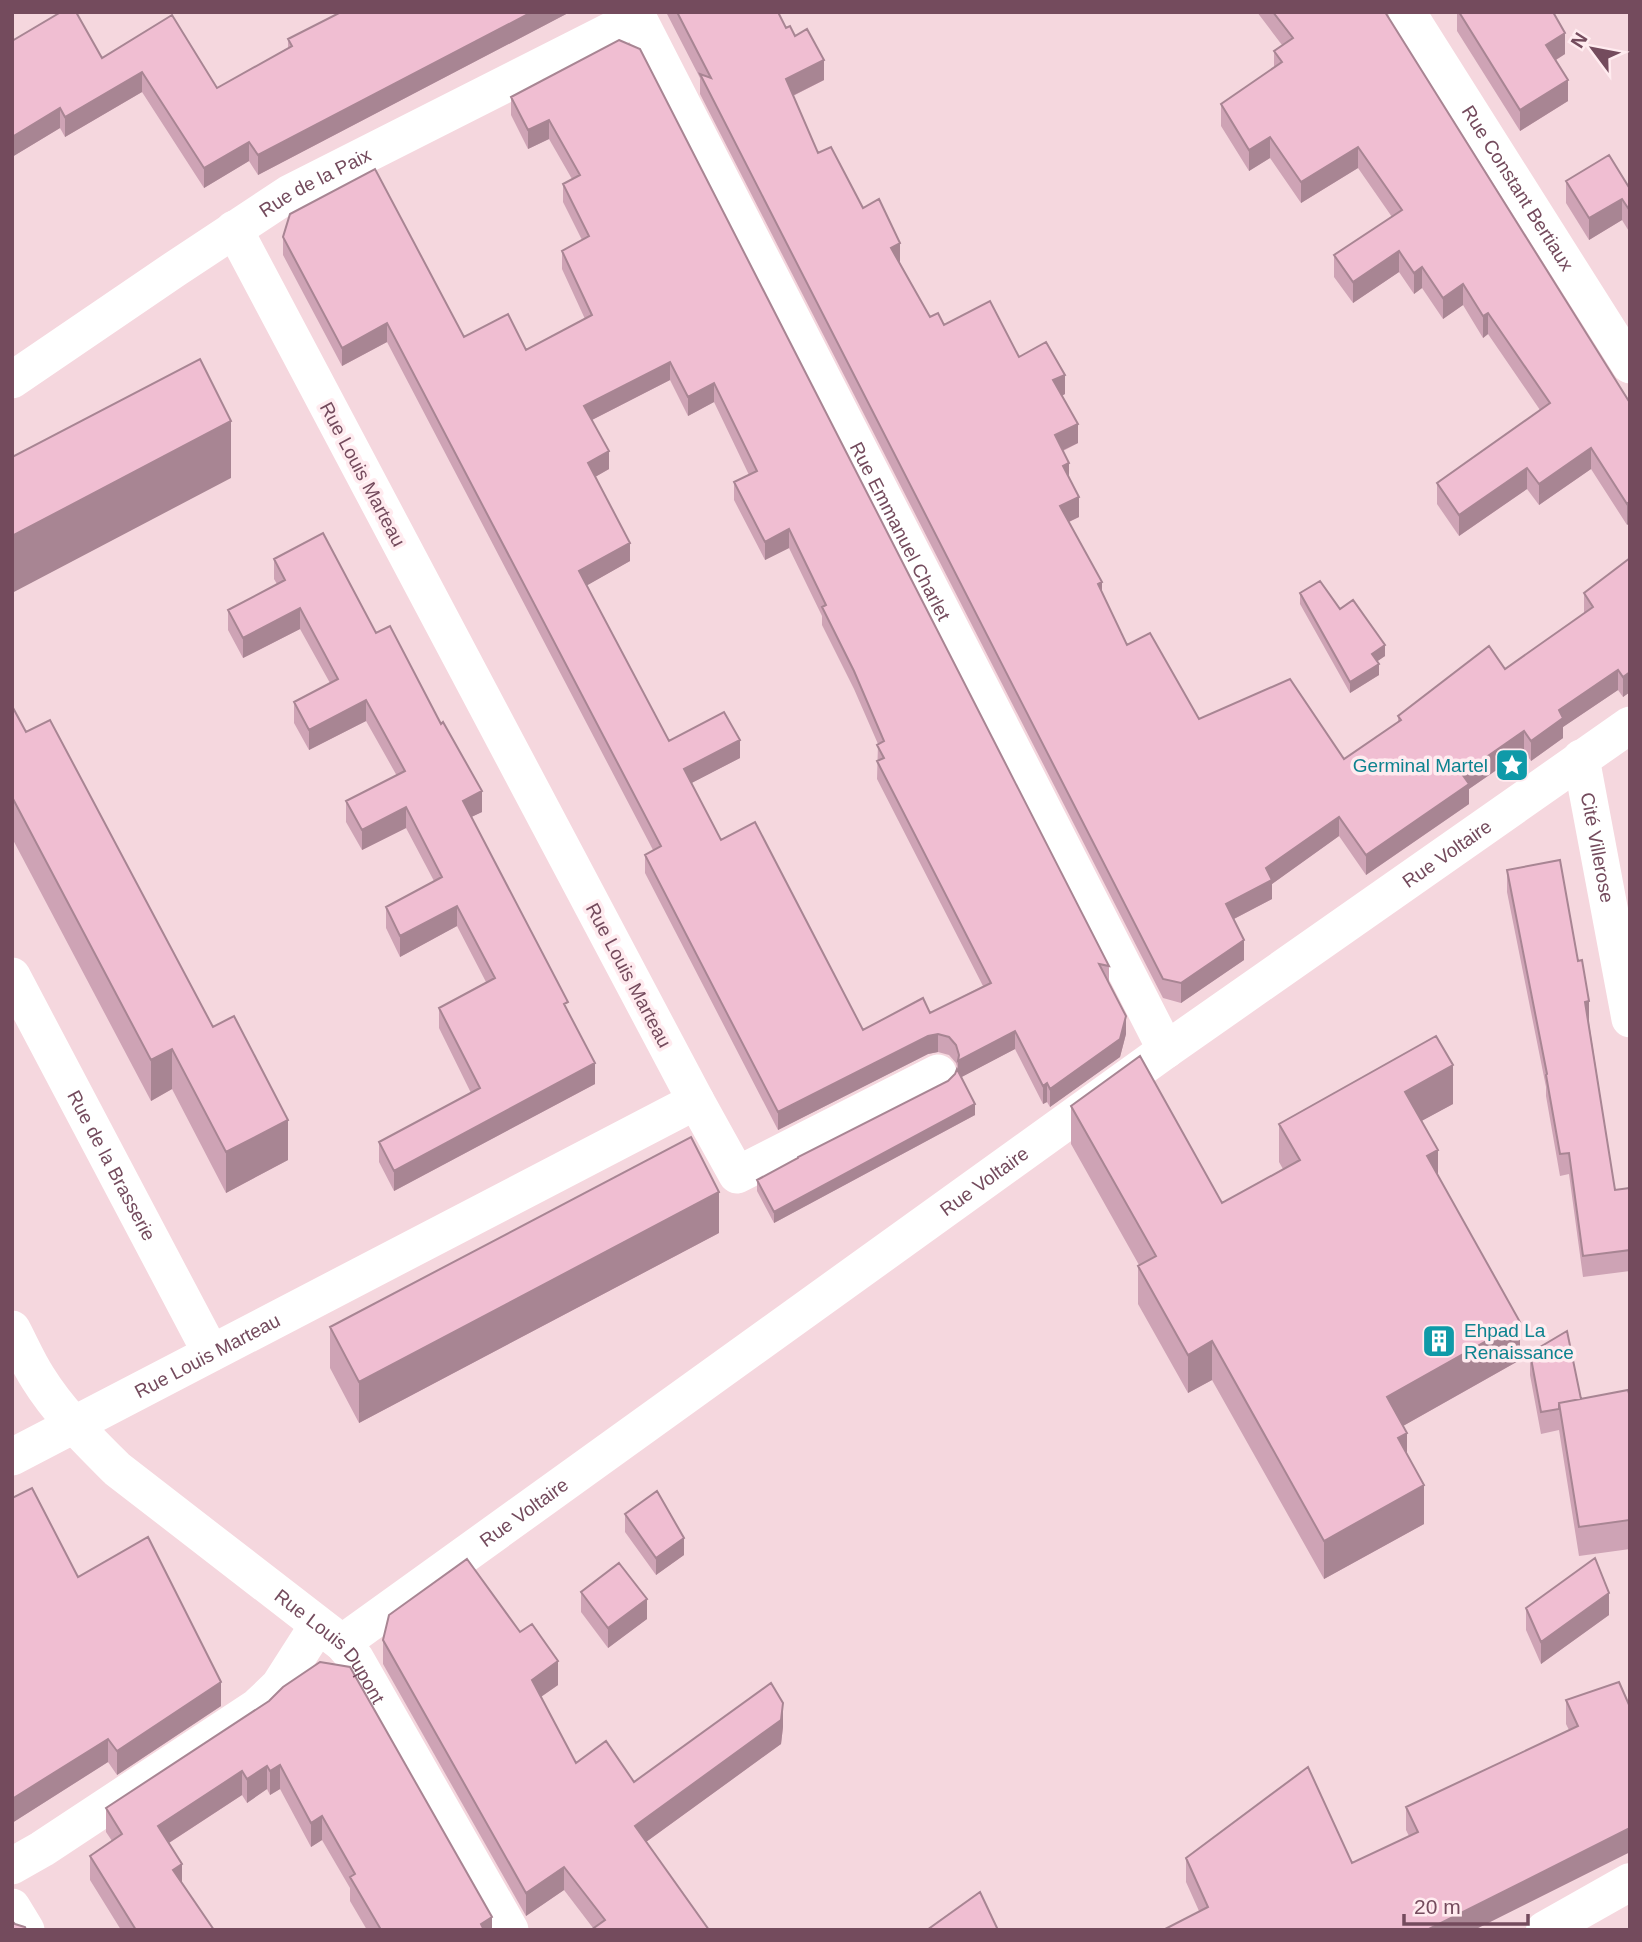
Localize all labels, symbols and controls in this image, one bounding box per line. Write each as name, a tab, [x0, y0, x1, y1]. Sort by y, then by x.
north arrow	[1558, 14, 1628, 84]
text: N	[1566, 29, 1592, 52]
street label: Rue Constant Bertiaux	[1458, 102, 1578, 275]
street label: Rue de la Paix	[255, 144, 375, 221]
street label: Rue Louis Marteau	[316, 398, 410, 550]
street label: Rue Emmanuel Charlet	[846, 438, 955, 625]
place icon: Germinal Martel	[1493, 746, 1531, 784]
place label: Germinal Martel	[1353, 755, 1488, 776]
street label: Cité Villerose	[1577, 791, 1618, 904]
street label: Rue Voltaire	[1399, 815, 1496, 892]
street label: Rue Louis Marteau	[582, 899, 676, 1051]
street label: Rue de la Brasserie	[63, 1087, 160, 1244]
street label: Rue Voltaire	[936, 1143, 1033, 1220]
street label: Rue Louis Marteau	[131, 1309, 283, 1402]
place label: Ehpad La Renaissance	[1464, 1320, 1574, 1363]
building icon: Ehpad La Renaissance	[1420, 1322, 1458, 1360]
street label: Rue Voltaire	[476, 1474, 572, 1551]
street label: Rue Louis Dupont	[271, 1585, 389, 1708]
scale bar	[1404, 1882, 1528, 1926]
text: 20 m	[1414, 1895, 1461, 1918]

